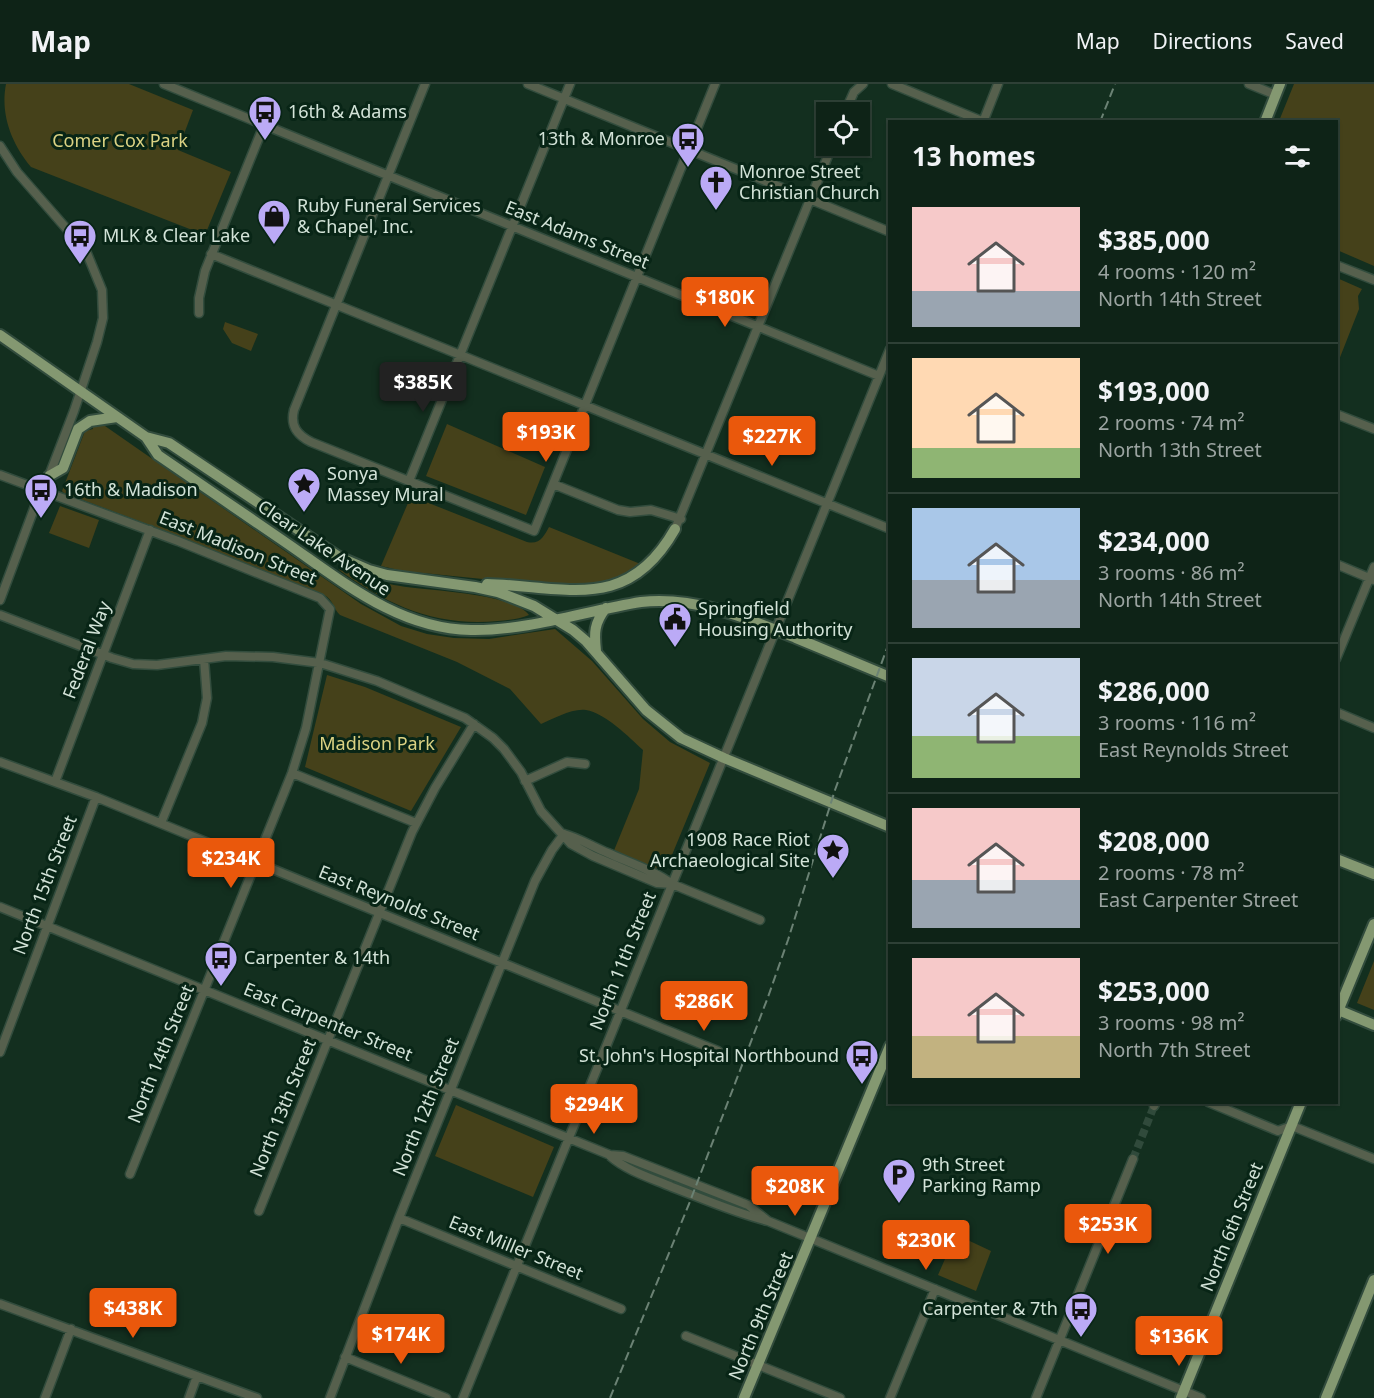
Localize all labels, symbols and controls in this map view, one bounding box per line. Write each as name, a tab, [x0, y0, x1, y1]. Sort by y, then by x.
text: Map	[30, 22, 91, 60]
text: Map	[1076, 27, 1120, 55]
text: Directions	[1153, 27, 1252, 55]
text: Saved	[1285, 27, 1344, 55]
bus stop icon: 16th & Adams	[247, 94, 283, 141]
place label: 16th & Adams	[288, 99, 407, 123]
map controls	[816, 102, 870, 156]
button: locate	[816, 102, 870, 156]
bus stop icon: 13th & Monroe	[670, 121, 706, 168]
place label: 13th & Monroe	[538, 126, 665, 150]
park label: Comer Cox Park	[52, 128, 188, 152]
text: 13 homes	[912, 138, 1036, 174]
icon: filters	[1281, 140, 1314, 173]
place label: Monroe Street Christian Church	[739, 159, 880, 204]
church icon: Monroe Street Christian Church	[698, 164, 734, 211]
place label: Ruby Funeral Services & Chapel, Inc.	[297, 193, 481, 238]
street label: East Adams Street	[502, 194, 653, 274]
shop icon: Ruby Funeral Services & Chapel, Inc.	[256, 198, 292, 245]
bus stop icon: MLK & Clear Lake	[62, 218, 98, 265]
text: $385,000	[1098, 222, 1210, 258]
place label: MLK & Clear Lake	[103, 223, 250, 247]
icon: home	[960, 231, 1032, 303]
text: 4 rooms · 120 m²	[1098, 258, 1256, 285]
pin: $180K	[683, 277, 767, 328]
text: $180K	[695, 283, 755, 310]
text: North 14th Street	[1098, 285, 1262, 312]
pin: $385K	[381, 362, 465, 413]
text: $385K	[393, 368, 453, 395]
text: $193,000	[1098, 373, 1210, 409]
icon: home	[960, 382, 1032, 454]
text: 2 rooms · 74 m²	[1098, 409, 1245, 436]
pin: $193K	[504, 412, 588, 463]
pin: $227K	[730, 416, 814, 467]
text: $193K	[516, 418, 576, 445]
text: $227K	[742, 422, 802, 449]
text: North 13th Street	[1098, 436, 1262, 463]
place label: Sonya Massey Mural	[327, 461, 444, 506]
place icon: Sonya Massey Mural	[286, 466, 322, 513]
bus stop icon: 16th & Madison	[23, 472, 59, 519]
place label: 16th & Madison	[64, 477, 198, 501]
street label: Clear Lake Avenue	[253, 494, 396, 601]
street label: East Madison Street	[156, 505, 321, 590]
text: $234,000	[1098, 523, 1210, 559]
icon: home	[960, 532, 1032, 604]
text: 3 rooms · 86 m²	[1098, 559, 1245, 586]
text: North 14th Street	[1098, 586, 1262, 613]
place label: Springfield Housing Authority	[698, 596, 853, 641]
street label: Federal Way	[56, 597, 116, 702]
public building icon: Springfield Housing Authority	[657, 601, 693, 648]
text: $286,000	[1098, 673, 1210, 709]
icon: home	[960, 682, 1032, 754]
text: 3 rooms · 116 m²	[1098, 709, 1256, 736]
park label: Madison Park	[319, 731, 435, 755]
text: East Reynolds Street	[1098, 736, 1288, 763]
street label: North 15th Street	[6, 811, 82, 958]
text: $208,000	[1098, 823, 1210, 859]
place label: 1908 Race Riot Archaeological Site	[650, 827, 810, 872]
place icon: 1908 Race Riot Archaeological Site	[815, 832, 851, 879]
icon: home	[960, 832, 1032, 904]
pin: $234K	[189, 838, 273, 889]
text: $234K	[201, 844, 261, 871]
street label: East Reynolds Street	[315, 859, 484, 945]
text: 2 rooms · 78 m²	[1098, 859, 1245, 886]
text: East Carpenter Street	[1098, 886, 1298, 913]
street label: North 11th Street	[583, 887, 661, 1033]
bus stop icon: Carpenter & 14th	[203, 940, 239, 987]
place label: Carpenter & 14th	[244, 945, 390, 969]
text: $253,000	[1098, 973, 1210, 1009]
street label: East Carpenter Street	[240, 976, 417, 1066]
street label: North 14th Street	[121, 980, 199, 1126]
pin: $286K	[662, 981, 746, 1032]
icon: home	[960, 982, 1032, 1054]
text: $286K	[674, 987, 734, 1014]
text: 3 rooms · 98 m²	[1098, 1009, 1245, 1036]
street label: North 12th Street	[386, 1033, 464, 1179]
street label: North 13th Street	[243, 1034, 321, 1180]
text: North 7th Street	[1098, 1036, 1250, 1063]
bus stop icon: St. John's Hospital Northbound	[844, 1038, 880, 1085]
place label: St. John's Hospital Northbound	[579, 1043, 839, 1067]
pin: $294K	[552, 1084, 636, 1135]
text: $294K	[564, 1090, 624, 1117]
place label: 9th Street Parking Ramp	[922, 1152, 1041, 1197]
parking icon: 9th Street Parking Ramp	[881, 1157, 917, 1204]
street label: North 6th Street	[1194, 1158, 1268, 1295]
pin: $208K	[753, 1166, 837, 1217]
text: $208K	[765, 1172, 825, 1199]
pin: $253K	[1066, 1204, 1150, 1255]
street label: East Miller Street	[446, 1209, 587, 1285]
text: $253K	[1078, 1210, 1138, 1237]
pin: $230K	[884, 1220, 968, 1271]
text: $230K	[896, 1226, 956, 1253]
street label: North 9th Street	[722, 1247, 798, 1383]
pin: $438K	[91, 1288, 175, 1339]
bus stop icon: Carpenter & 7th	[1063, 1291, 1099, 1338]
text: $438K	[103, 1294, 163, 1321]
place label: Carpenter & 7th	[922, 1296, 1058, 1320]
pin: $174K	[359, 1314, 443, 1365]
pin: $136K	[1137, 1316, 1221, 1367]
text: $174K	[371, 1320, 431, 1347]
text: $136K	[1149, 1322, 1209, 1349]

